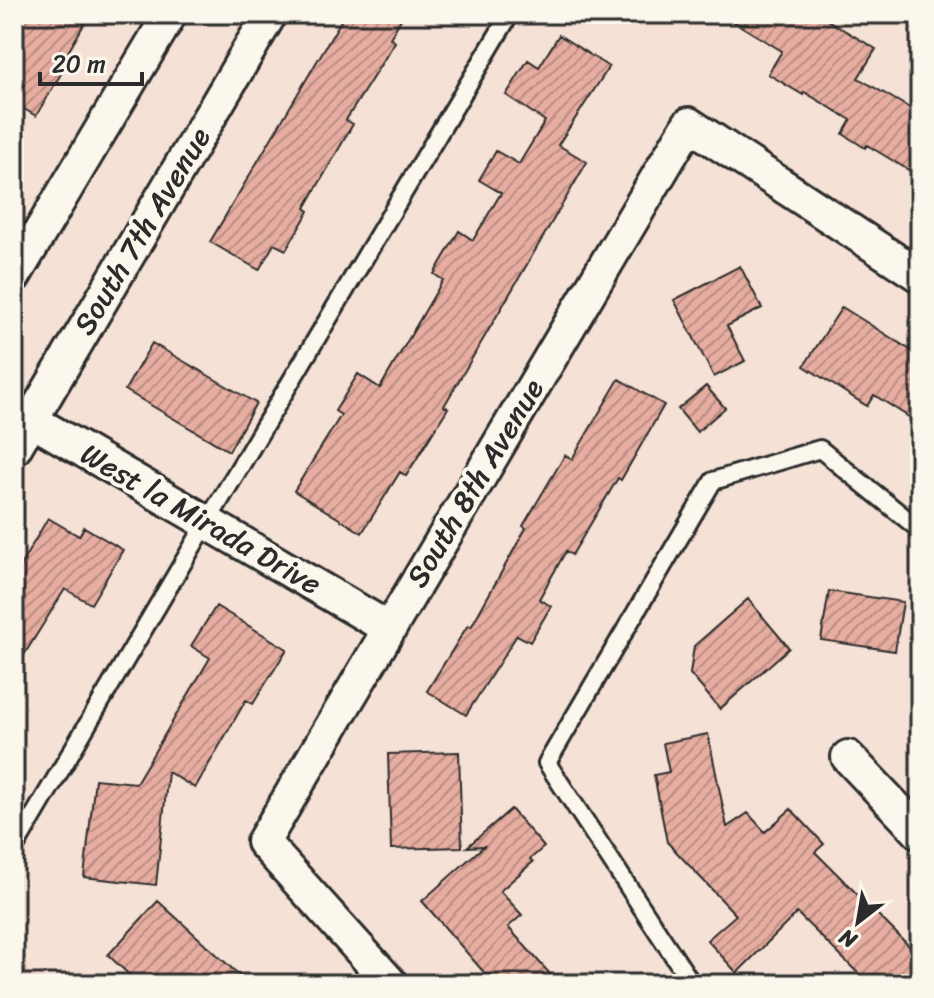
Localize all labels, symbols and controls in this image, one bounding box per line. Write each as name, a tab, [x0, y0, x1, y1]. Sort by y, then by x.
scale bar	[40, 36, 142, 86]
text: 20 m	[52, 43, 106, 85]
street label: South 7th Avenue	[58, 116, 226, 346]
street label: South 8th Avenue	[391, 368, 559, 598]
street label: West la Mirada Drive	[70, 428, 332, 610]
north arrow	[818, 882, 898, 962]
text: N	[831, 918, 865, 960]

